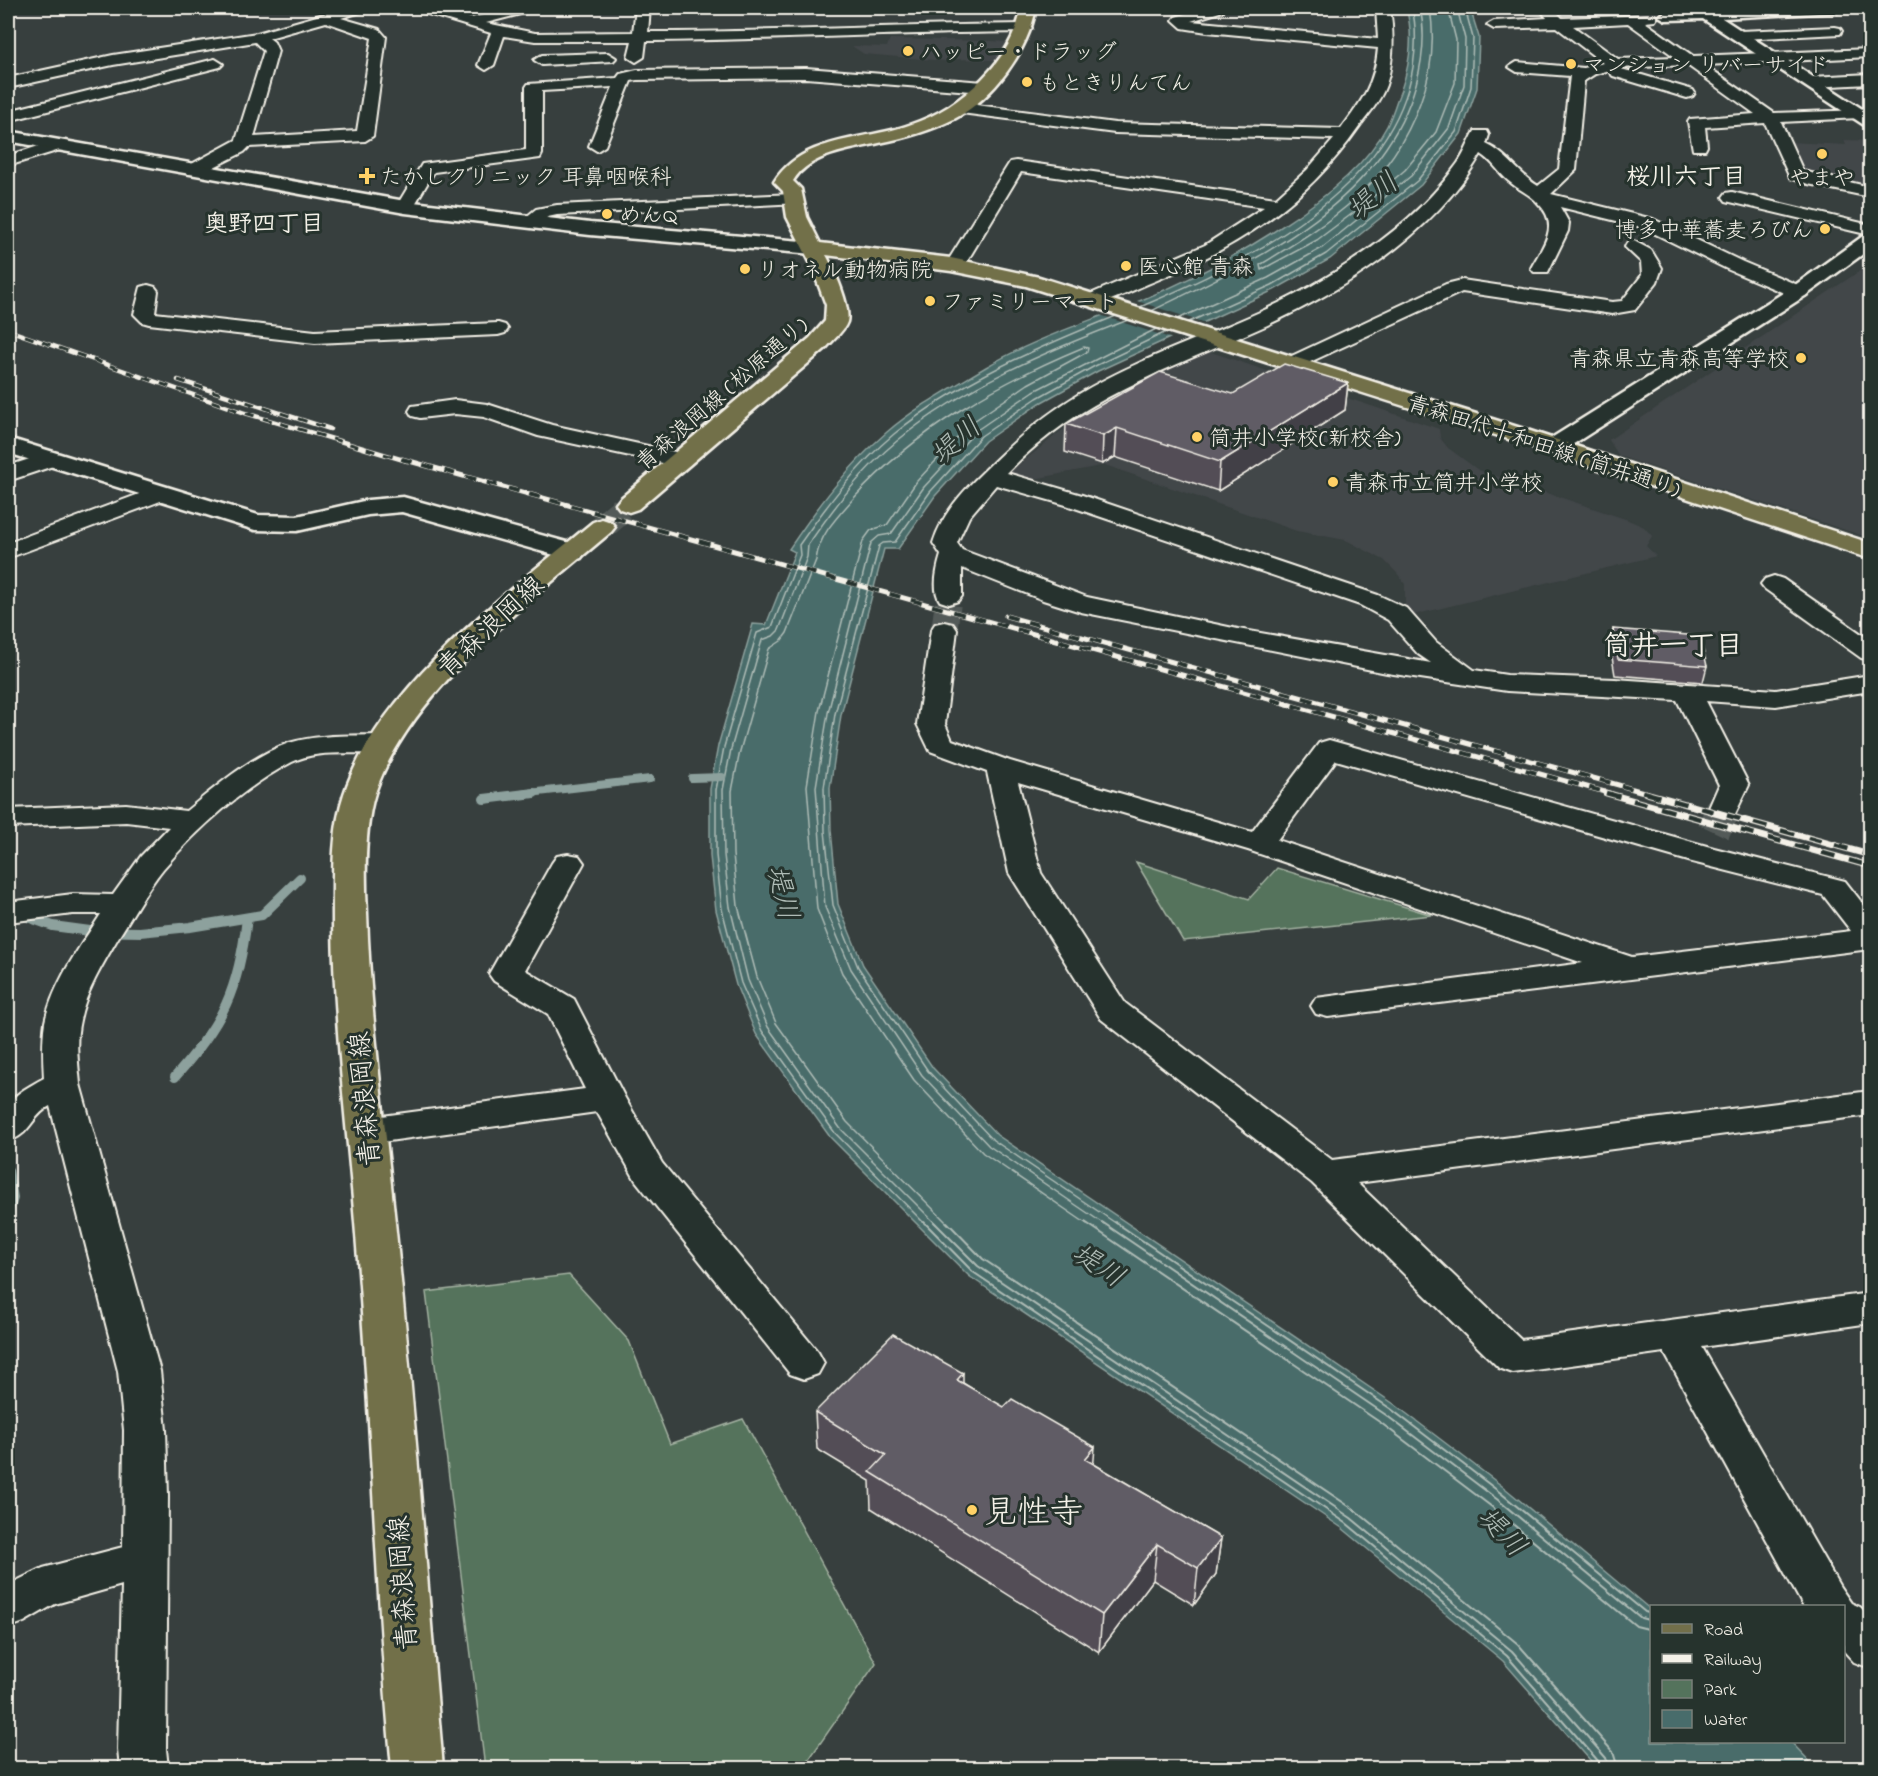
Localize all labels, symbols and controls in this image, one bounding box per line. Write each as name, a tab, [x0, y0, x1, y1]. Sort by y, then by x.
place label: ハッピー・ドラッグ	[920, 38, 1117, 70]
marker: ハッピー・ドラッグ	[901, 44, 915, 58]
place label: マンション リバーサイド	[1583, 51, 1829, 83]
marker: マンション リバーサイド	[1564, 57, 1578, 71]
place label: もときりんてん	[1039, 69, 1192, 101]
marker: もときりんてん	[1020, 75, 1034, 89]
marker: やまや	[1815, 147, 1829, 161]
district label: 桜川六丁目	[1626, 161, 1746, 196]
place label: たかしクリニック 耳鼻咽喉科	[380, 163, 672, 195]
water label: 堤川	[1340, 164, 1409, 231]
place label: やまや	[1789, 164, 1855, 196]
marker: たかしクリニック 耳鼻咽喉科	[358, 167, 376, 185]
place label: めんQ	[619, 201, 678, 233]
marker: めんQ	[600, 207, 614, 221]
district label: 奥野四丁目	[204, 208, 324, 243]
place label: 博多中華蕎麦ろびん	[1615, 216, 1813, 248]
marker: 博多中華蕎麦ろびん	[1818, 222, 1832, 236]
place label: 医心館 青森	[1138, 253, 1254, 285]
place label: リオネル動物病院	[757, 256, 932, 288]
marker: 医心館 青森	[1119, 259, 1133, 273]
marker: リオネル動物病院	[738, 262, 752, 276]
place label: ファミリーマート	[942, 288, 1118, 320]
marker: ファミリーマート	[923, 294, 937, 308]
street label: 青森浪岡線 (松原通り)	[630, 311, 816, 479]
place label: 青森県立青森高等学校	[1569, 345, 1789, 377]
marker: 青森県立青森高等学校	[1794, 351, 1808, 365]
street label: 青森田代十和田線 (筒井通り)	[1402, 389, 1684, 507]
water label: 堤川	[923, 409, 992, 476]
place label: 筒井小学校(新校舎)	[1209, 424, 1401, 456]
marker: 筒井小学校(新校舎)	[1190, 430, 1204, 444]
place label: 青森市立筒井小学校	[1345, 469, 1543, 501]
marker: 青森市立筒井小学校	[1326, 475, 1340, 489]
street label: 青森浪岡線	[429, 568, 554, 688]
district label: 筒井一丁目	[1603, 627, 1743, 668]
water label: 堤川	[754, 861, 807, 925]
street label: 青森浪岡線	[341, 1030, 392, 1168]
water label: 堤川	[1062, 1234, 1132, 1299]
place label: 見性寺	[984, 1490, 1083, 1538]
water label: 堤川	[1466, 1499, 1535, 1568]
marker: 見性寺	[965, 1503, 979, 1517]
street label: 青森浪岡線	[380, 1514, 429, 1652]
legend	[1650, 1605, 1845, 1743]
text: Road	[1704, 1618, 1743, 1644]
text: Railway	[1704, 1648, 1761, 1674]
text: Park	[1704, 1678, 1737, 1704]
text: Water	[1704, 1708, 1748, 1734]

